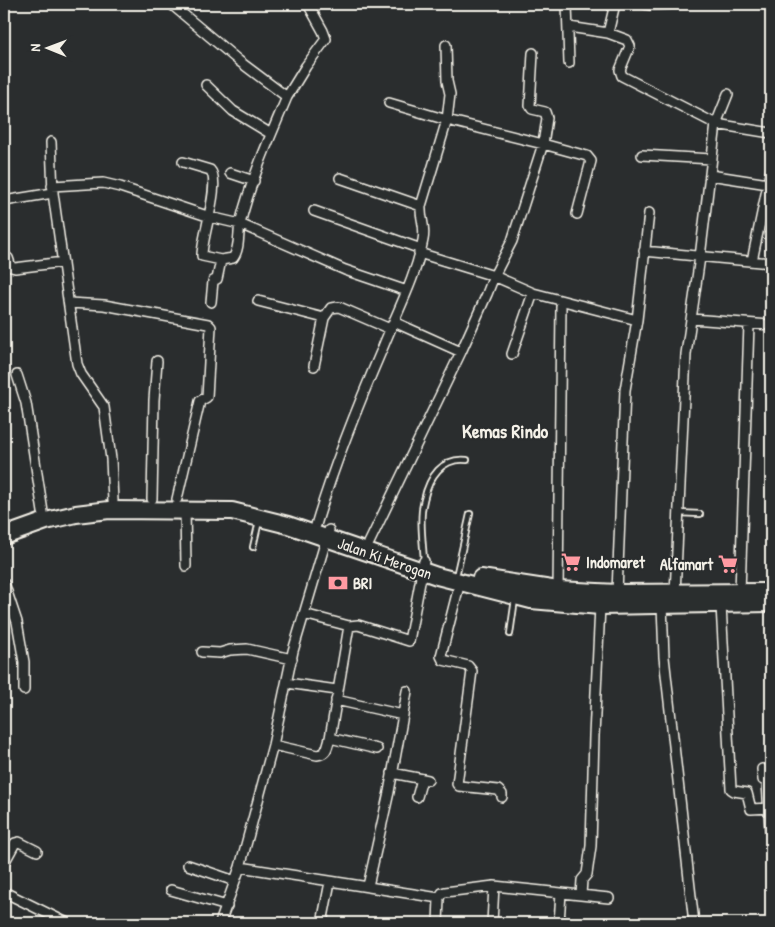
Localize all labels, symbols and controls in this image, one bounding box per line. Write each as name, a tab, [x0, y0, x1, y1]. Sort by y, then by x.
north arrow	[22, 22, 72, 72]
text: N	[25, 43, 44, 52]
district label: Kemas Rindo	[462, 418, 548, 444]
street label: Jalan Ki Merogan	[335, 532, 435, 584]
supermarket icon: Indomaret	[560, 551, 582, 573]
place label: Indomaret	[586, 551, 645, 573]
place label: Alfamart	[660, 553, 713, 575]
supermarket icon: Alfamart	[717, 553, 739, 575]
bank icon: BRI	[327, 572, 349, 594]
place label: BRI	[353, 572, 372, 594]

